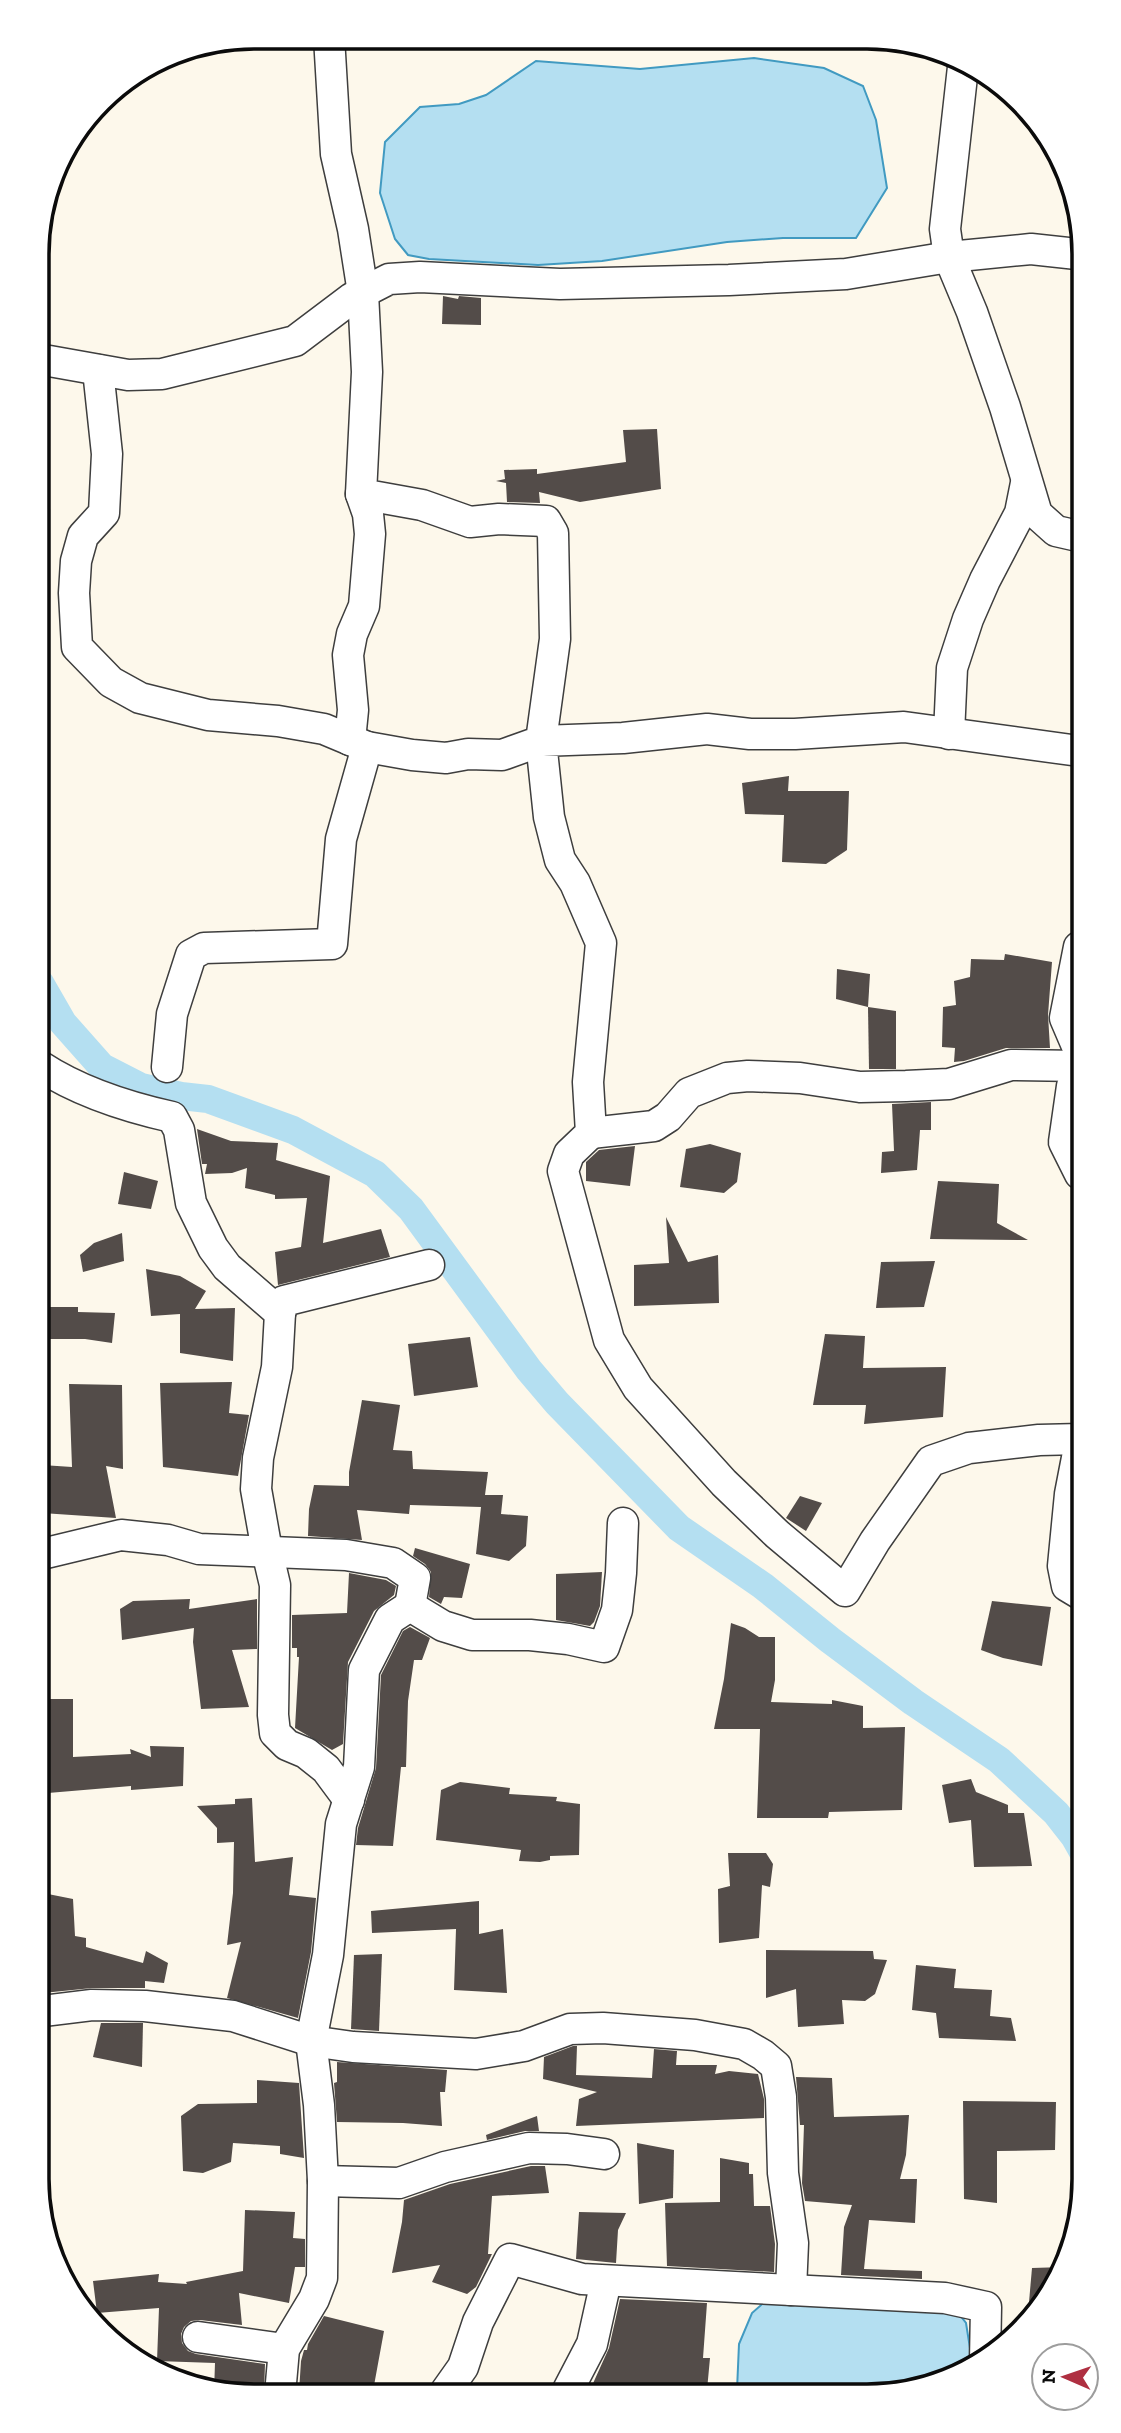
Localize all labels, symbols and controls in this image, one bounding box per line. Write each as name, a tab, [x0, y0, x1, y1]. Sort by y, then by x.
north arrow	[1030, 2342, 1100, 2412]
text: N	[1037, 2369, 1060, 2384]

